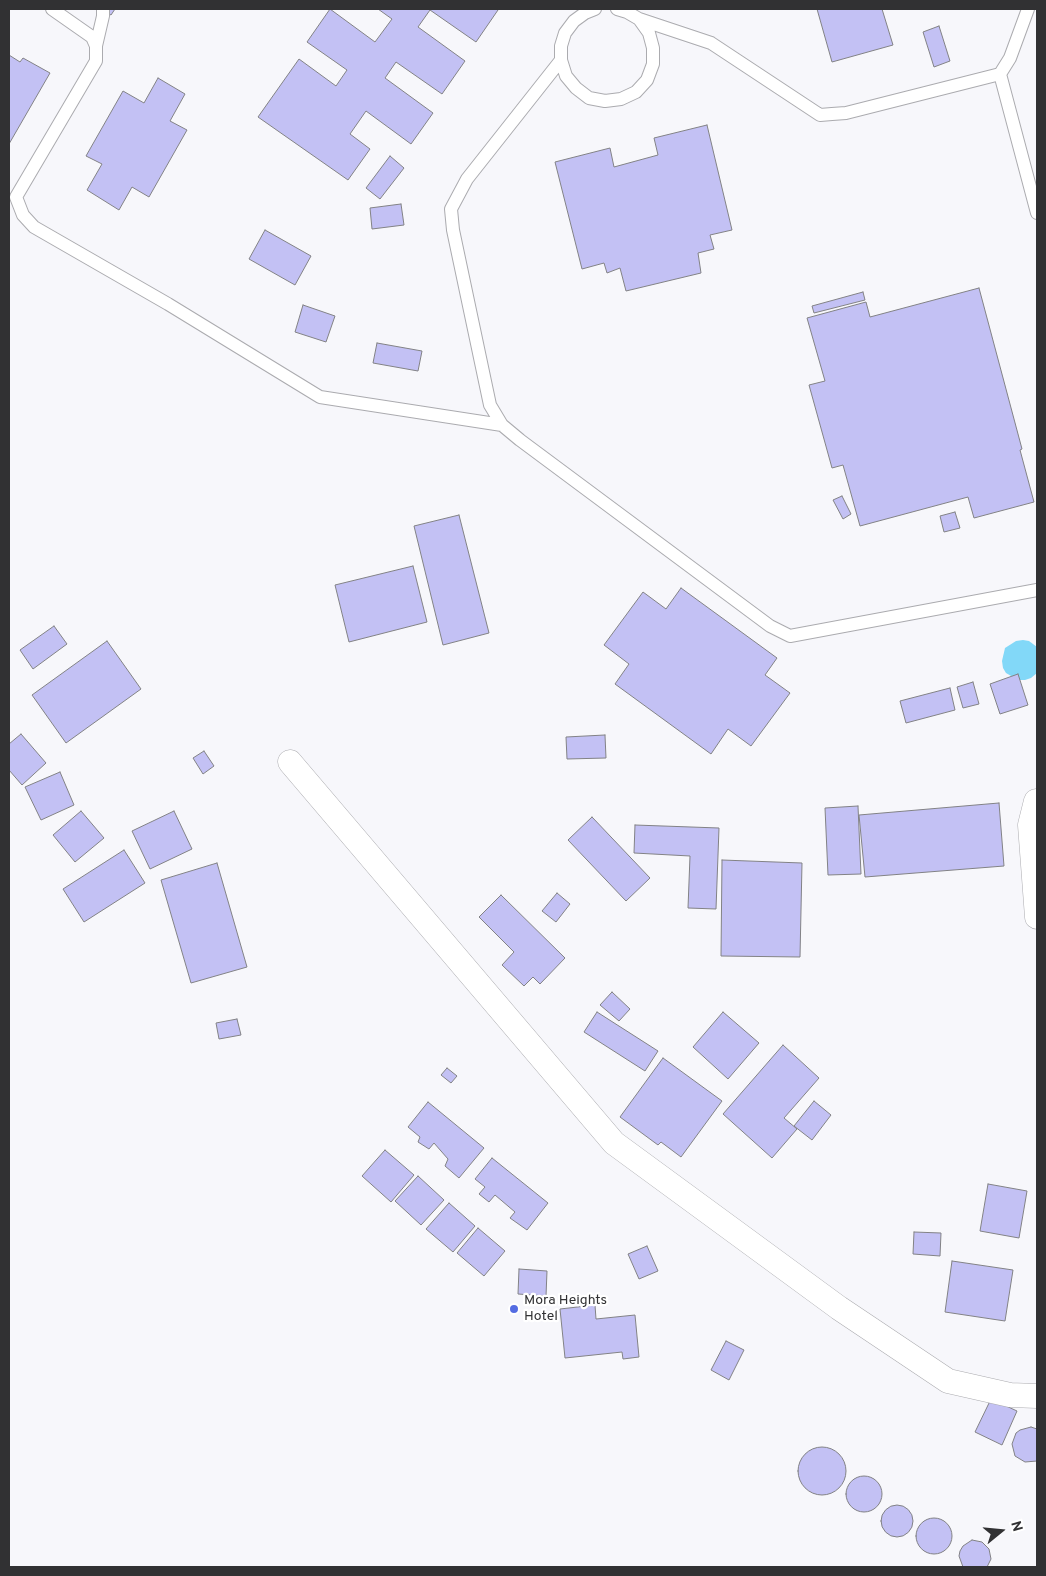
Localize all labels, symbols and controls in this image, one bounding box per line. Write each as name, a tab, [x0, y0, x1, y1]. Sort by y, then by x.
place label: Mora Heights Hotel	[524, 1293, 607, 1325]
marker: Mora Heights Hotel	[508, 1303, 520, 1315]
north arrow	[976, 1506, 1026, 1556]
text: N	[1006, 1519, 1025, 1534]

